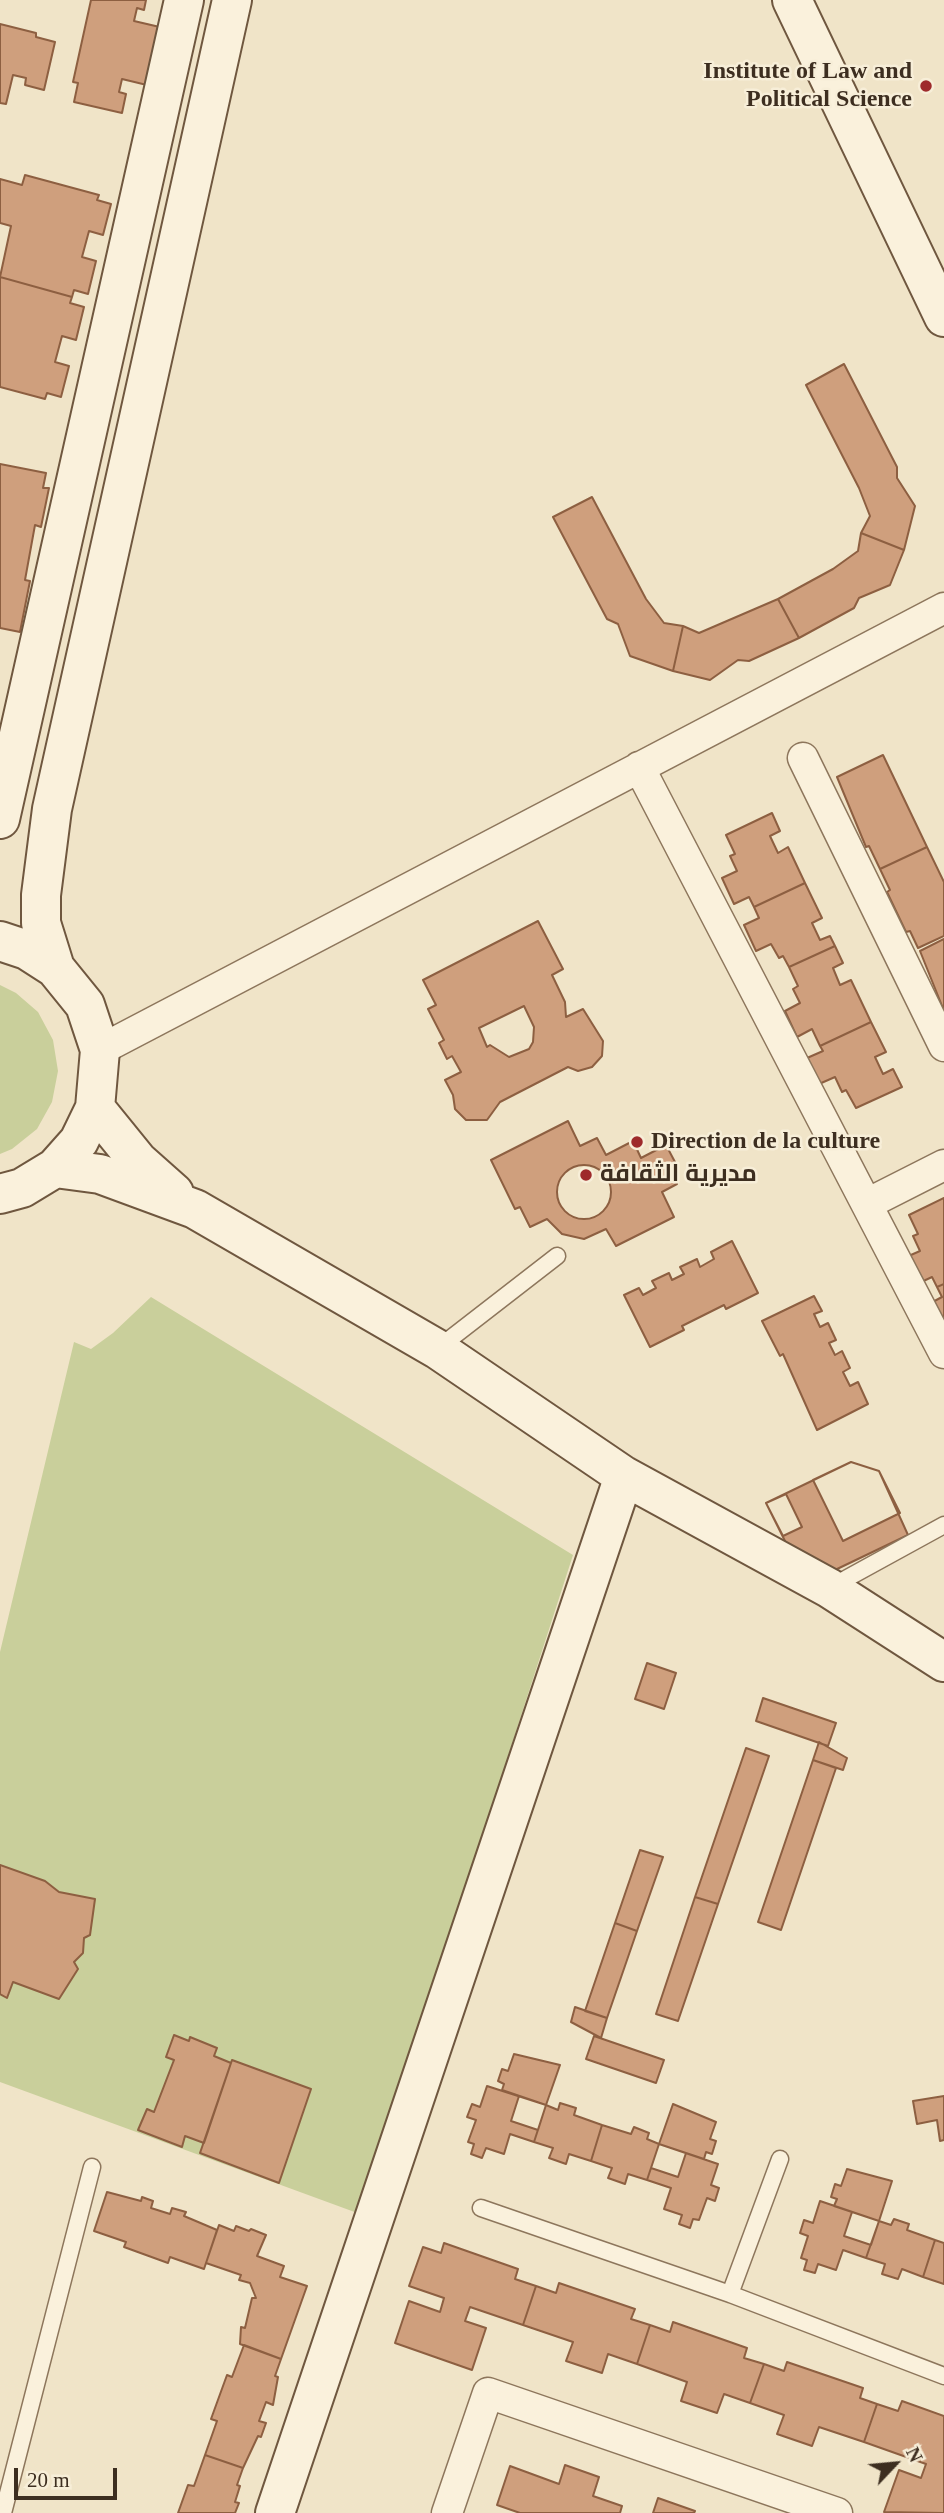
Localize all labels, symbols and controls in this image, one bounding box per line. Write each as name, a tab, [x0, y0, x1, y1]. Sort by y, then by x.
place label: Institute of Law and Political Science	[703, 58, 912, 114]
marker: Institute of Law and Political Science	[918, 78, 934, 94]
place label: Direction de la culture	[651, 1128, 880, 1156]
marker: Direction de la culture	[629, 1134, 645, 1150]
place label: مديرية الثقافة	[600, 1161, 757, 1189]
marker: مديرية الثقافة	[578, 1167, 594, 1183]
north arrow	[860, 2429, 930, 2499]
text: N	[902, 2444, 927, 2465]
scale bar	[18, 2454, 121, 2498]
text: 20 m	[27, 2468, 70, 2492]

